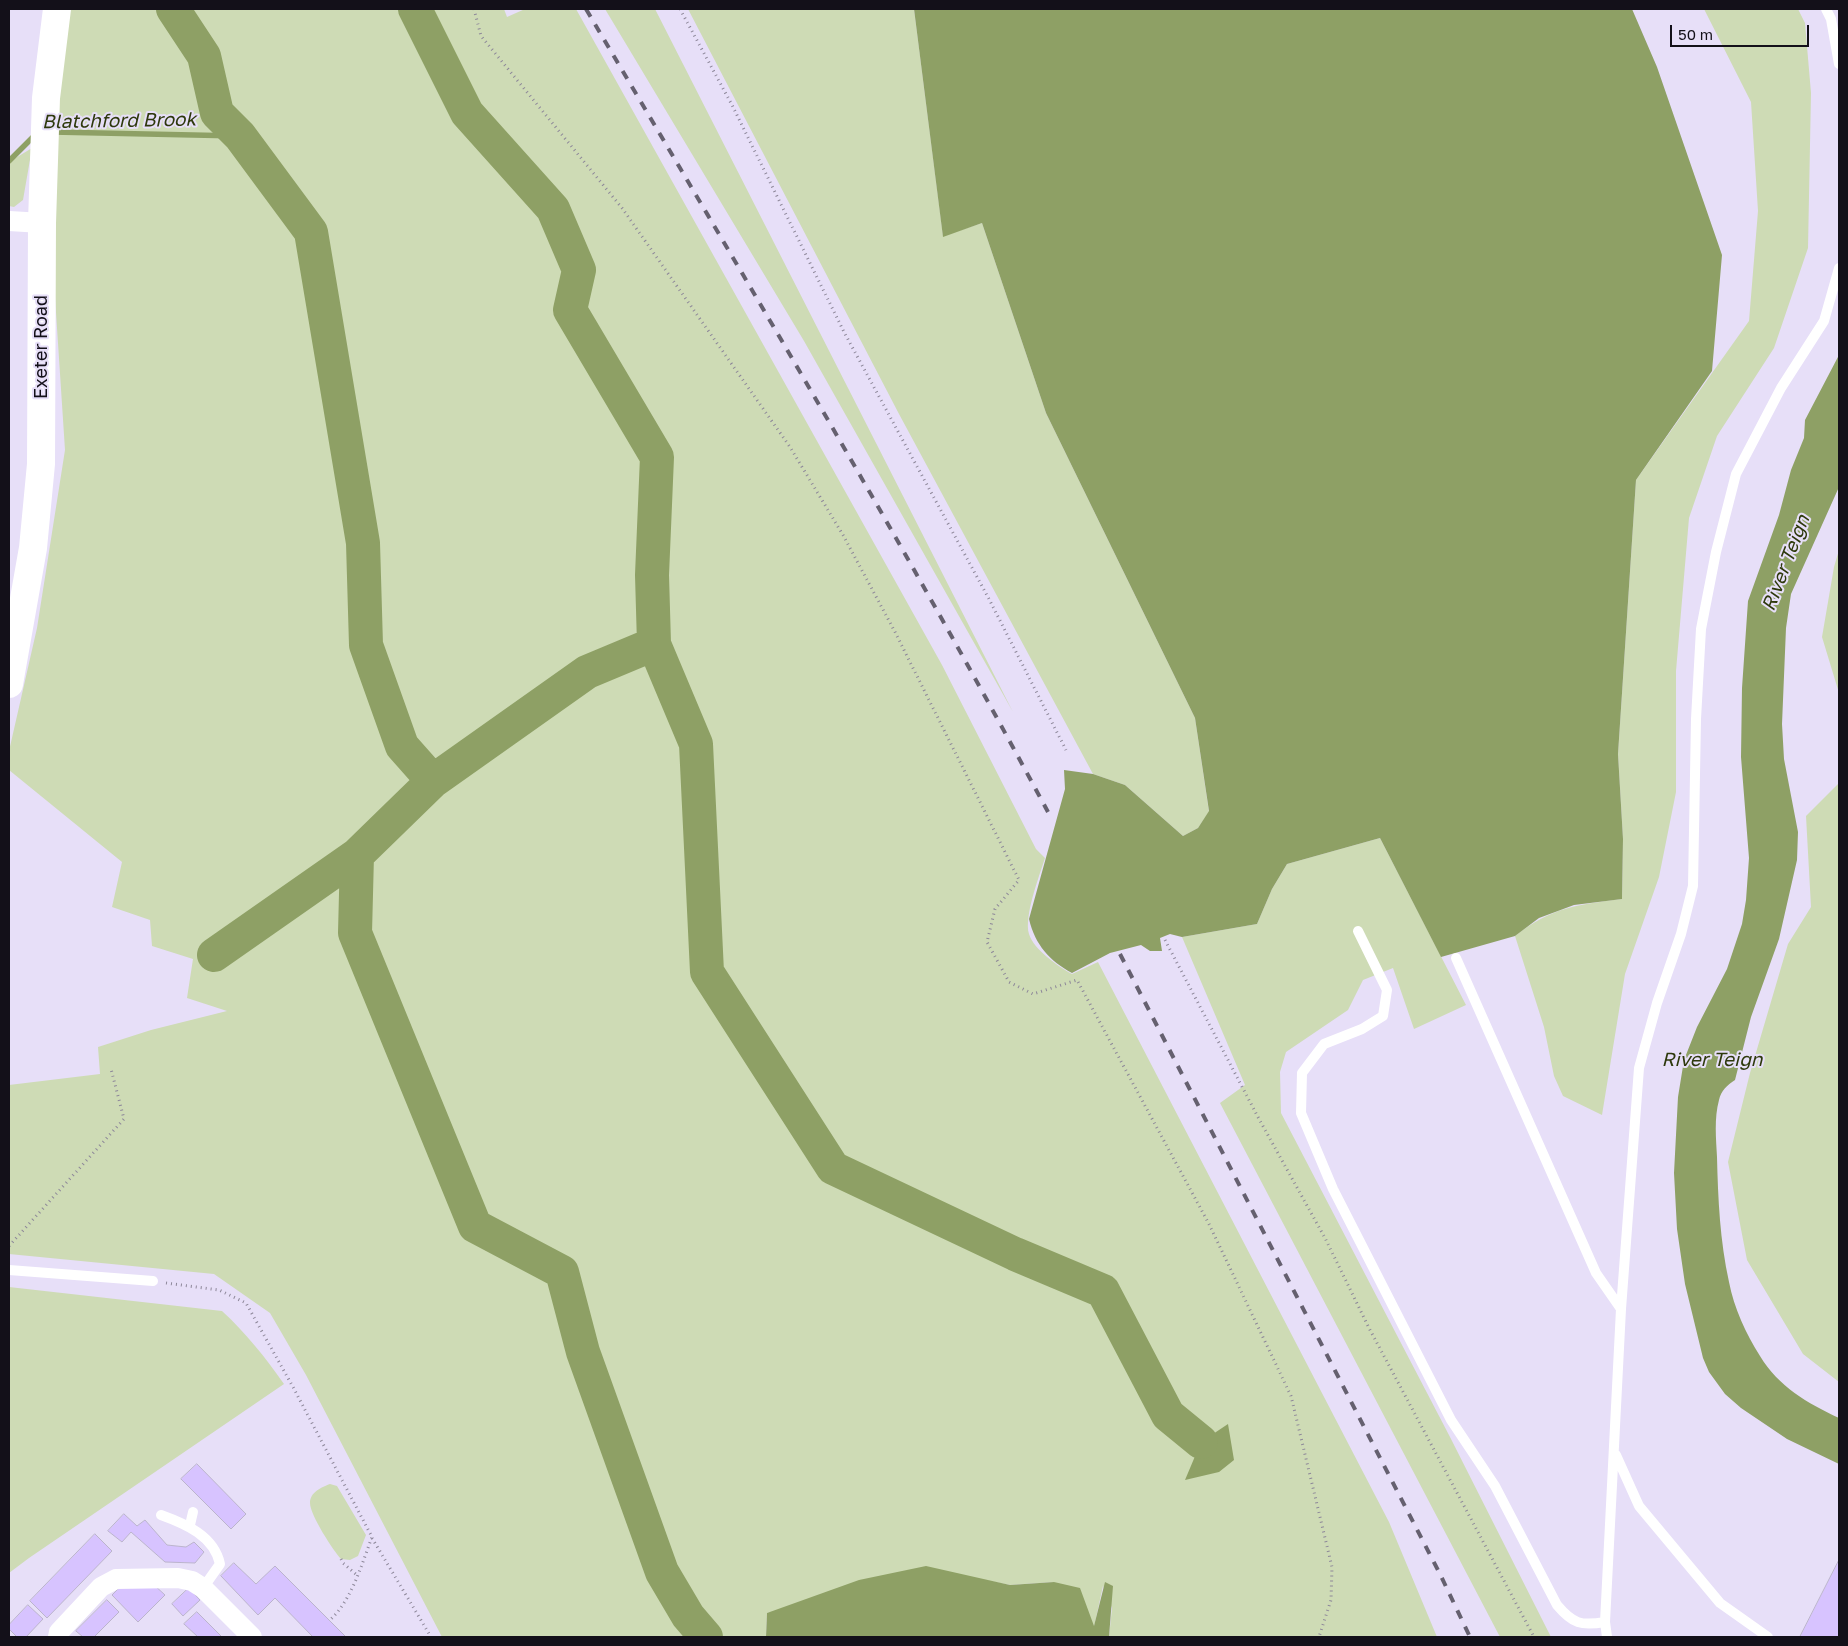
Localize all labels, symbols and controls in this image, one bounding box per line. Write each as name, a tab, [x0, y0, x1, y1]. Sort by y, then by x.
scale bar	[1673, 15, 1812, 47]
text: 50 m	[1678, 25, 1713, 43]
water label: Blatchford Brook	[42, 108, 196, 134]
street label: Exeter Road	[30, 295, 52, 399]
water label: River Teign	[1757, 512, 1815, 614]
water label: River Teign	[1661, 1049, 1763, 1071]

